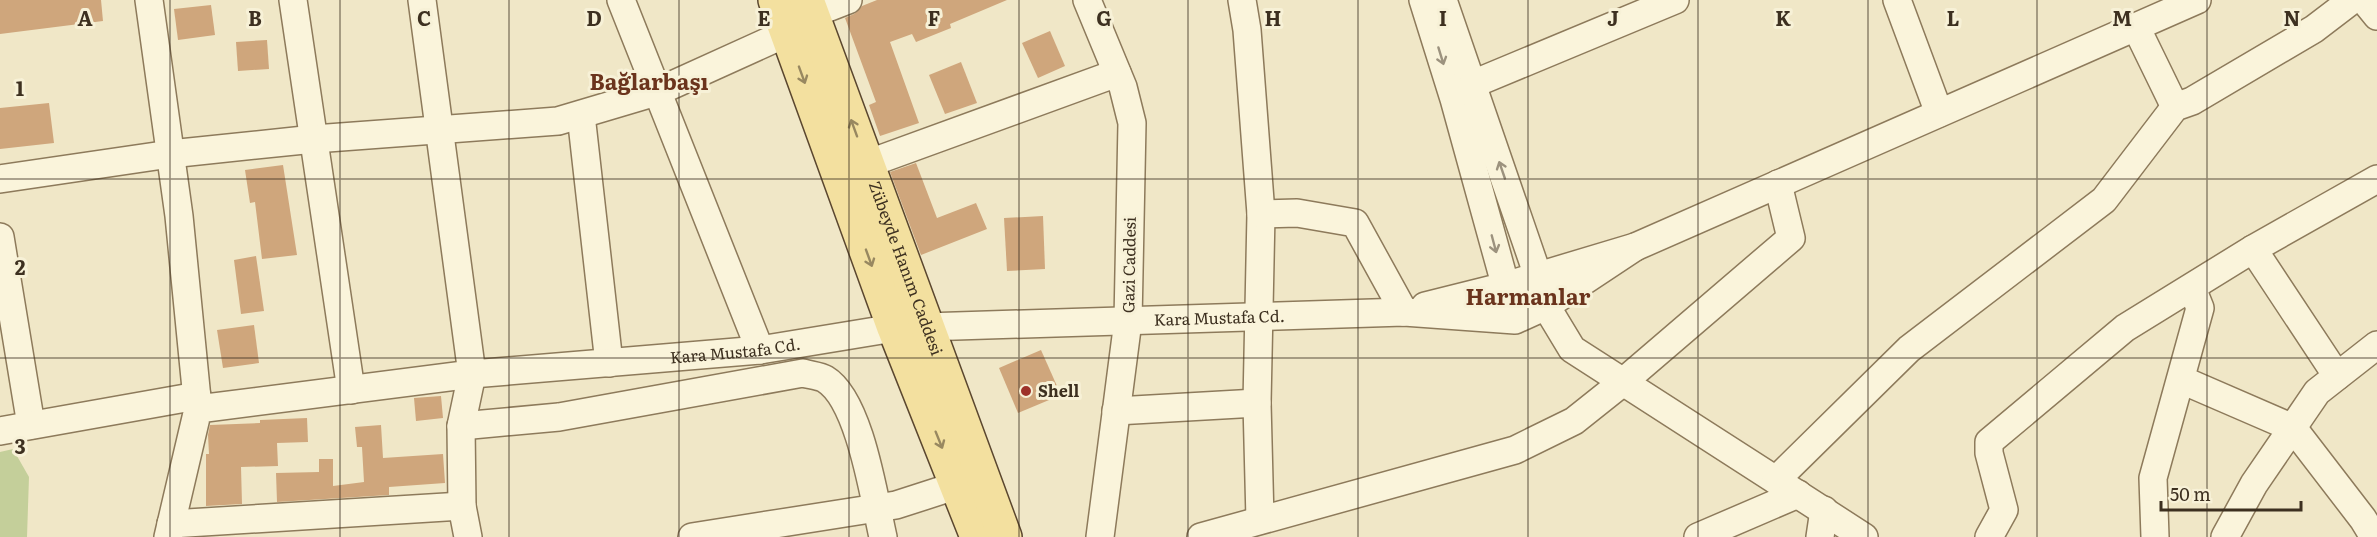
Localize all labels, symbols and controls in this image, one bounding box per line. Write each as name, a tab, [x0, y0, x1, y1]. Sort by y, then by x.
text: A	[77, 2, 93, 32]
text: B	[248, 2, 262, 32]
text: C	[417, 2, 431, 32]
text: D	[586, 2, 602, 32]
text: E	[757, 2, 771, 32]
text: F	[928, 2, 941, 32]
text: G	[1096, 2, 1112, 32]
text: H	[1265, 2, 1281, 32]
text: I	[1439, 2, 1447, 32]
text: J	[1607, 2, 1619, 32]
text: K	[1775, 2, 1791, 32]
text: L	[1947, 2, 1960, 32]
text: M	[2112, 2, 2132, 32]
text: N	[2284, 2, 2300, 32]
one-way arrow	[1436, 46, 1447, 65]
district label: Bağlarbaşı	[590, 64, 709, 97]
one-way arrow	[798, 65, 809, 83]
text: 1	[16, 72, 24, 102]
one-way arrow	[848, 119, 859, 138]
one-way arrow	[1496, 161, 1507, 180]
street label: Zübeyde Hanım Caddesi	[864, 178, 950, 358]
street label: Gazi Caddesi	[1115, 217, 1141, 313]
one-way arrow	[1488, 234, 1500, 253]
one-way arrow	[864, 248, 875, 267]
text: 2	[15, 251, 26, 281]
district label: Harmanlar	[1466, 279, 1590, 312]
street label: Kara Mustafa Cd.	[1153, 303, 1285, 331]
street label: Kara Mustafa Cd.	[669, 331, 802, 368]
place label: Shell	[1038, 378, 1080, 402]
marker: Shell	[1019, 384, 1033, 398]
text: 3	[14, 430, 26, 460]
one-way arrow	[934, 430, 945, 448]
scale bar	[2161, 474, 2300, 512]
text: 50 m	[2170, 480, 2211, 507]

